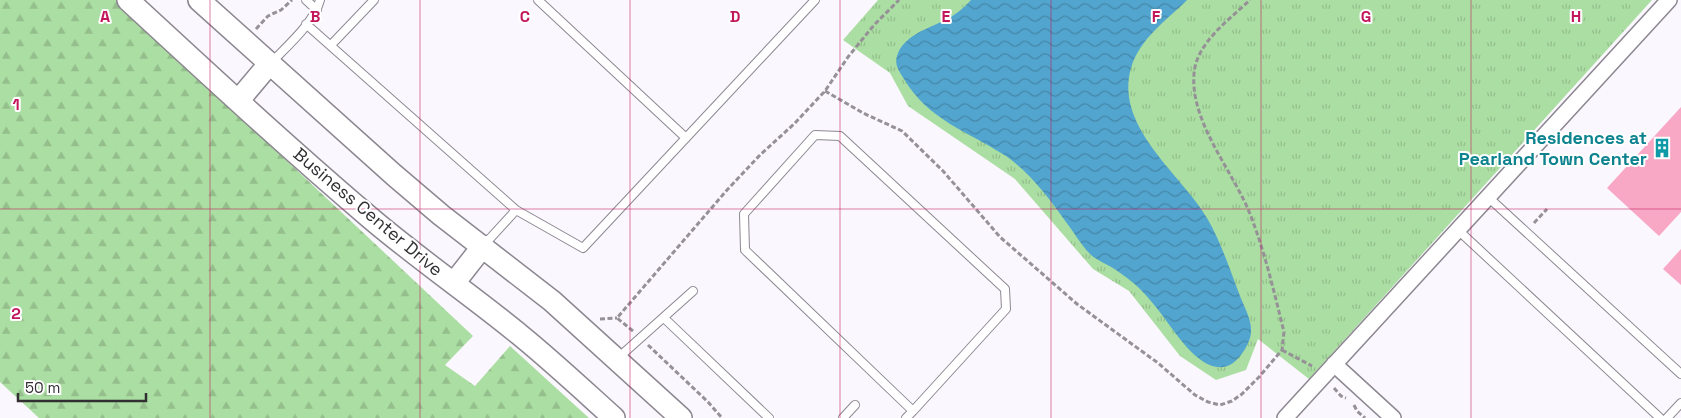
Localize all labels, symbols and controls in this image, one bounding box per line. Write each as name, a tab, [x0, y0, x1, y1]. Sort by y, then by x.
text: A	[100, 6, 110, 27]
text: B	[310, 6, 320, 27]
text: C	[520, 6, 530, 27]
text: D	[730, 6, 740, 27]
text: E	[942, 6, 951, 27]
text: F	[1152, 6, 1161, 27]
text: G	[1361, 6, 1371, 27]
text: H	[1571, 6, 1581, 27]
text: 1	[12, 94, 20, 115]
place label: Residences at Pearland Town Center	[1459, 126, 1647, 170]
building icon: Residences at Pearland Town Center	[1651, 137, 1673, 159]
street label: Business Center Drive	[289, 142, 448, 281]
text: 2	[11, 303, 21, 324]
scale bar	[18, 370, 145, 402]
text: 50 m	[25, 378, 60, 397]

